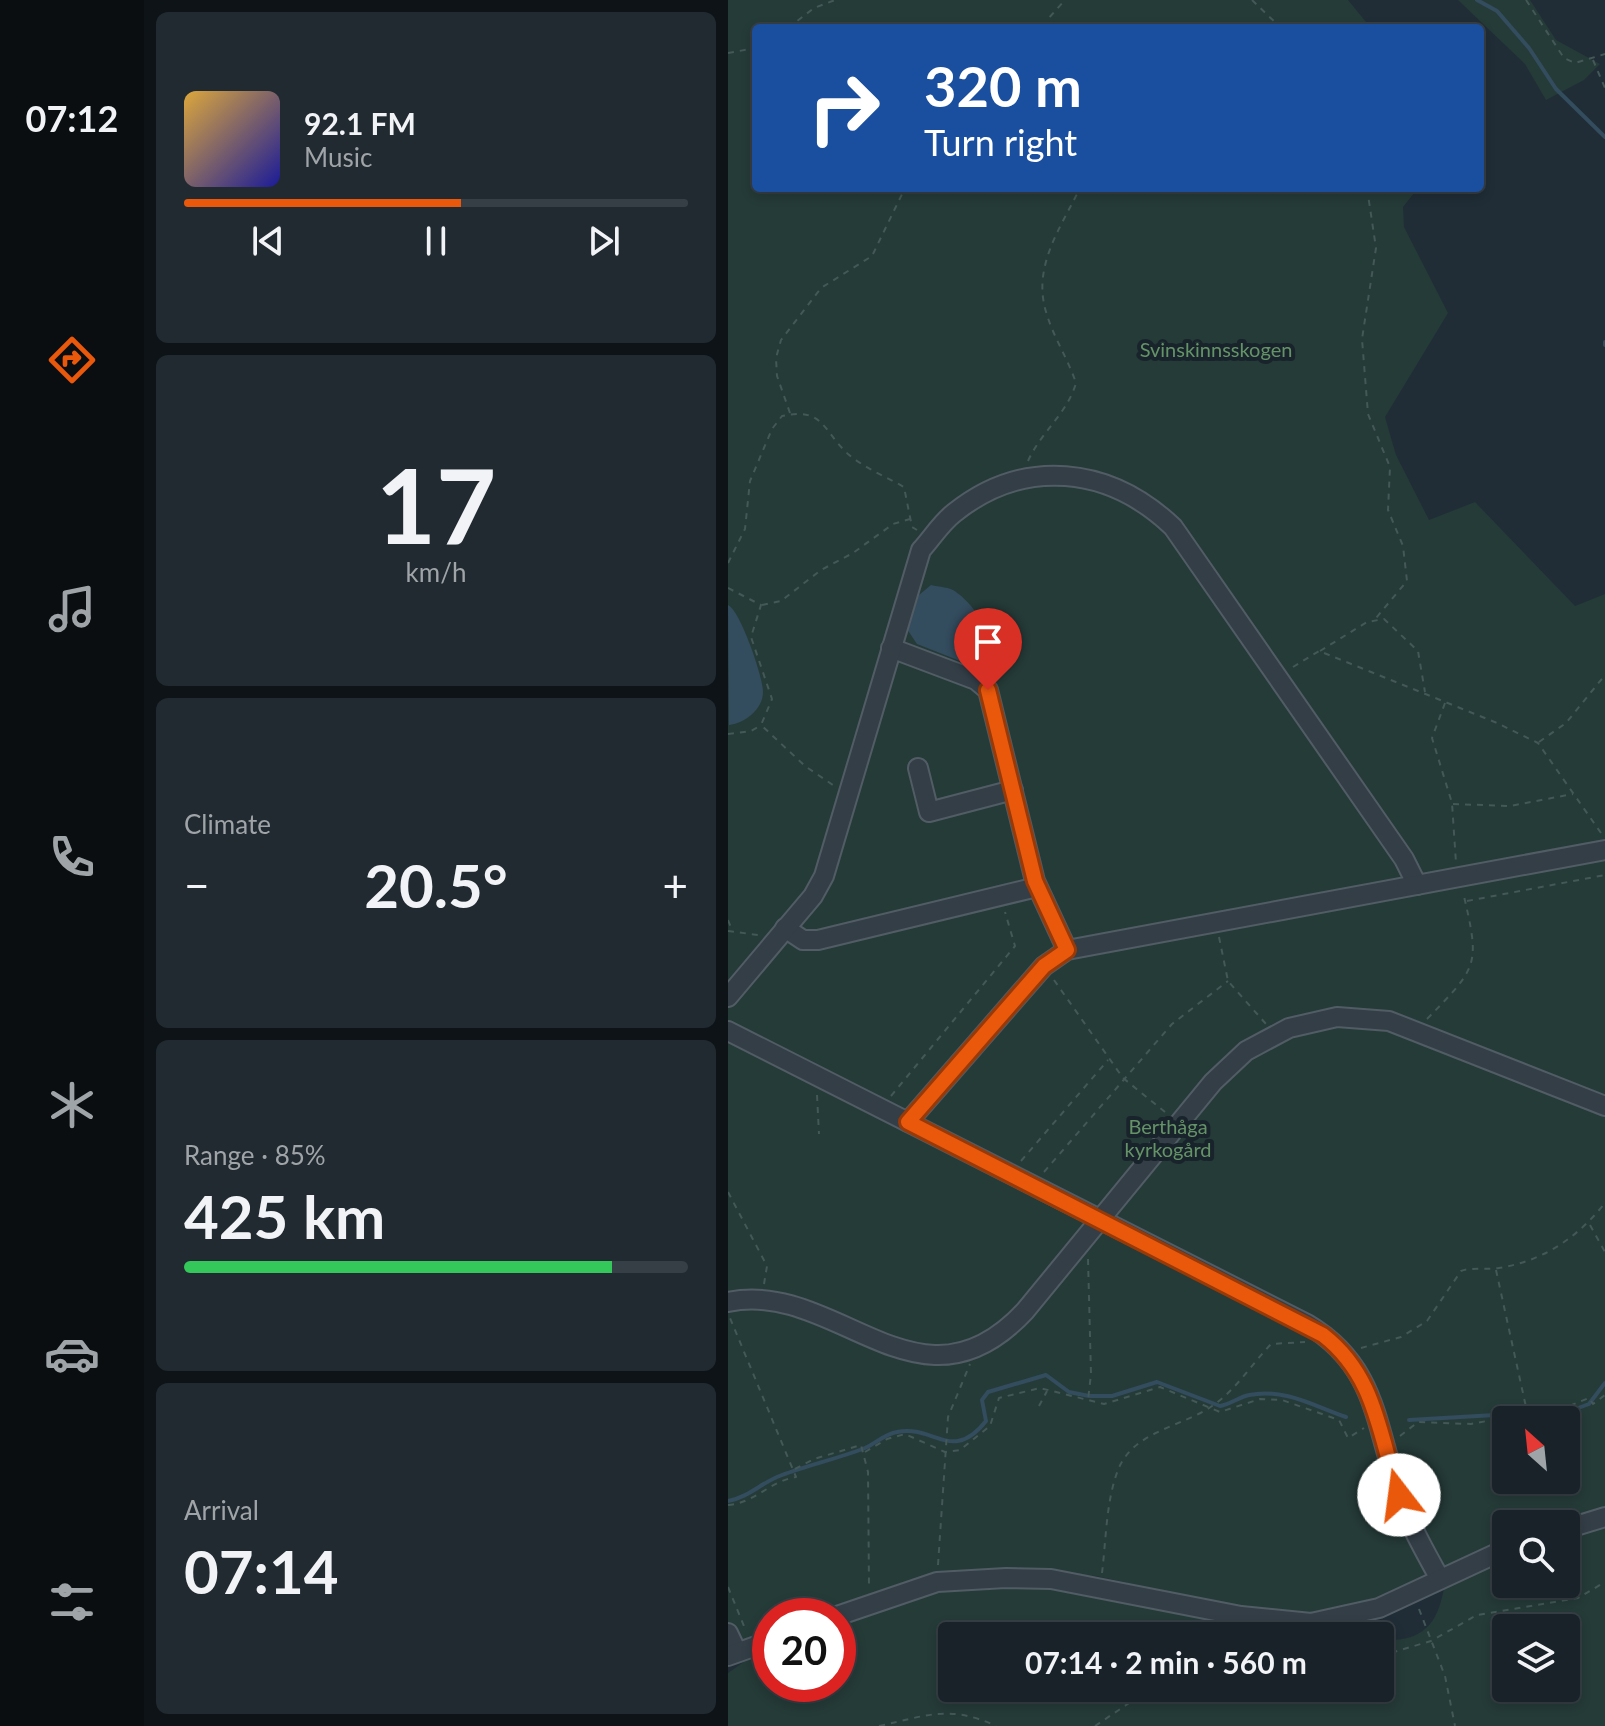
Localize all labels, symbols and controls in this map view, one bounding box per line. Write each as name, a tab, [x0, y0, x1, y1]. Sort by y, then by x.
text: 320 m	[924, 52, 1082, 119]
icon: right	[792, 56, 896, 160]
text: 07:12	[26, 96, 118, 140]
text: 92.1 FM	[304, 105, 416, 141]
text: Turn right	[924, 120, 1077, 164]
text: Music	[304, 141, 372, 173]
icon: previous	[246, 219, 290, 263]
icon: pause	[414, 219, 458, 263]
icon: next	[582, 219, 626, 263]
icon: directions	[44, 332, 100, 388]
park label: Svinskinnsskogen	[1140, 337, 1292, 361]
text: 17	[376, 441, 496, 566]
text: km/h	[406, 556, 466, 588]
icon: music	[44, 581, 100, 637]
pin	[954, 608, 1022, 690]
icon: arrive	[966, 620, 1010, 664]
text: Climate	[184, 808, 271, 840]
icon: phone	[44, 829, 100, 885]
text: 20.5°	[364, 849, 508, 921]
text: −	[184, 859, 210, 911]
text: +	[662, 859, 688, 911]
icon: climate	[44, 1077, 100, 1133]
park label: Berthåga kyrkogård	[1124, 1114, 1212, 1161]
text: Range · 85%	[184, 1139, 326, 1171]
text: 425 km	[184, 1180, 385, 1252]
icon: car	[44, 1326, 100, 1382]
north arrow	[1492, 1406, 1580, 1494]
map controls	[1492, 1406, 1580, 1702]
position arrow	[1357, 1453, 1441, 1537]
text: Arrival	[184, 1494, 259, 1526]
button: search	[1492, 1510, 1580, 1598]
text: 07:14	[184, 1535, 339, 1607]
icon: filters	[44, 1574, 100, 1630]
speed limit sign: 20	[752, 1598, 856, 1702]
button: layers	[1492, 1614, 1580, 1702]
text: 07:14 · 2 min · 560 m	[1025, 1644, 1307, 1680]

